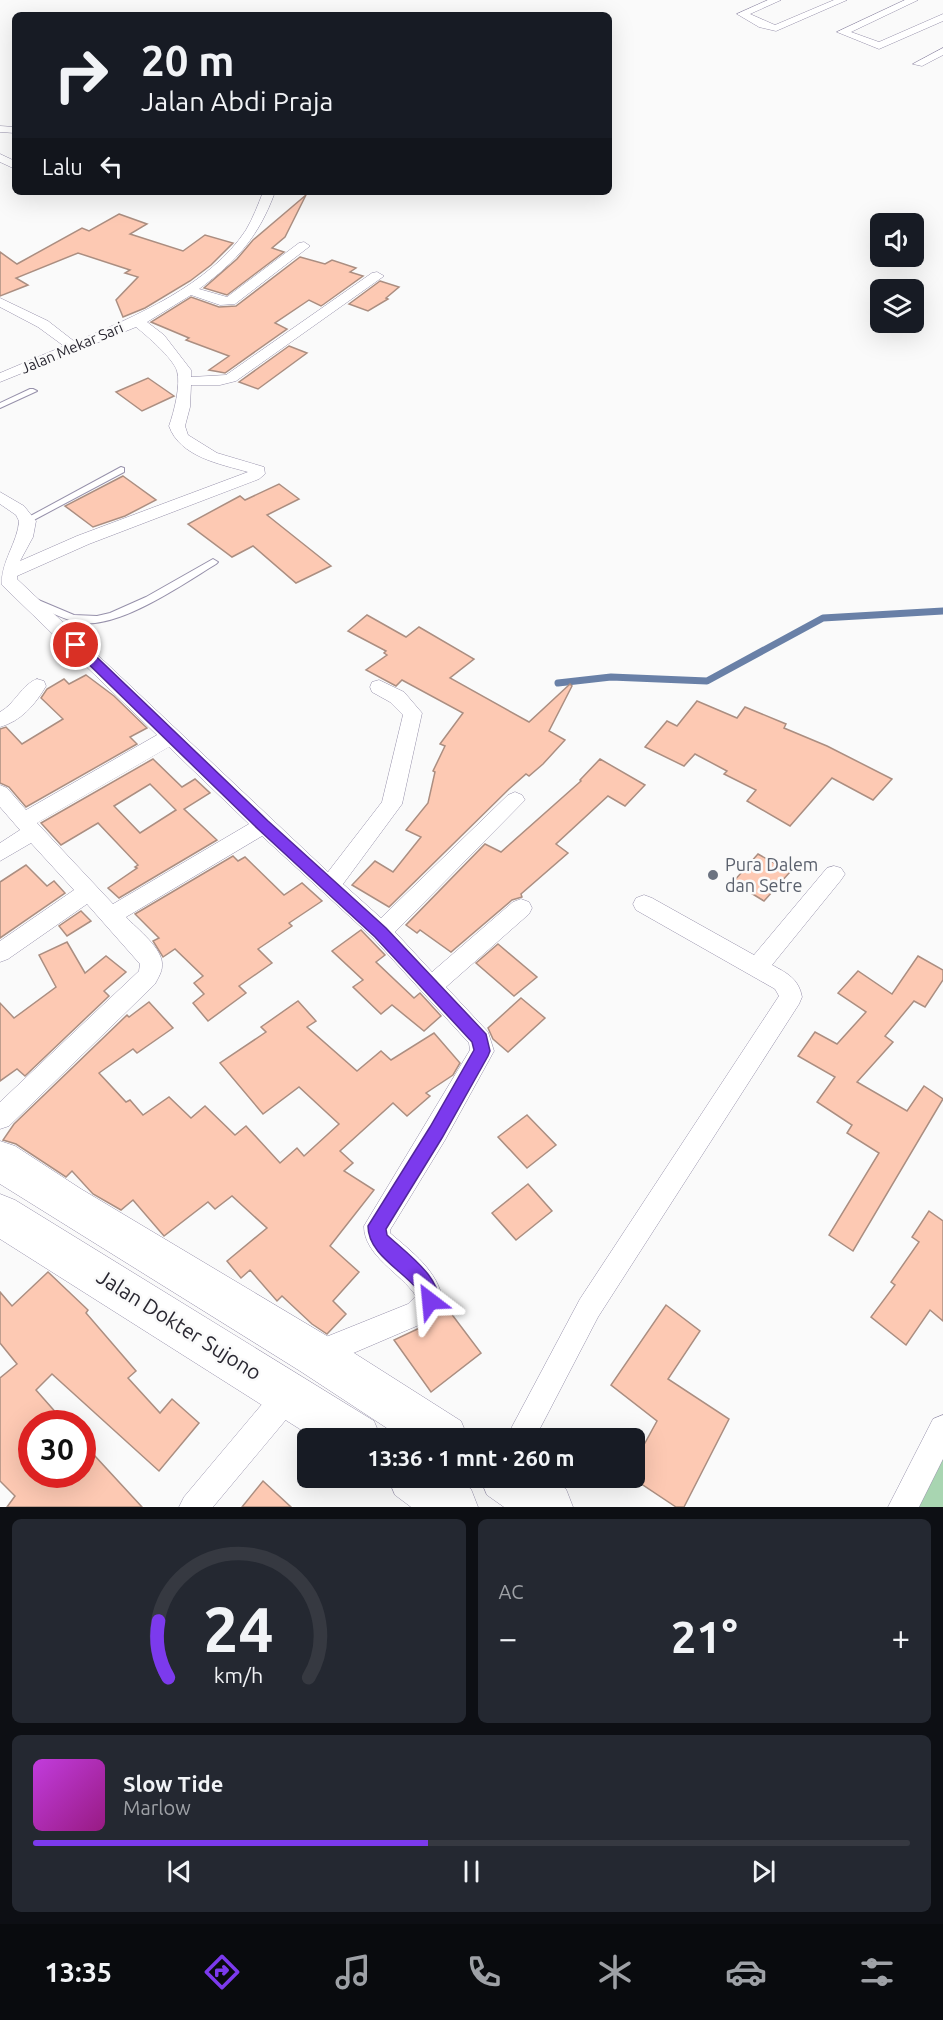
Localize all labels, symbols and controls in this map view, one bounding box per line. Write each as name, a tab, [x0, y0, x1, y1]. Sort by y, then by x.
icon: right	[42, 36, 120, 114]
text: 20 m	[141, 37, 235, 84]
text: Jalan Abdi Praja	[141, 86, 333, 116]
icon: left	[95, 150, 128, 183]
text: Lalu	[42, 154, 83, 179]
map controls	[870, 213, 924, 333]
button: sound	[870, 213, 924, 267]
button: layers	[870, 279, 924, 333]
street label: Jalan Mekar Sari	[18, 318, 125, 377]
pin	[50, 619, 101, 670]
icon: arrive	[59, 628, 92, 661]
place label: Pura Dalem dan Setre	[725, 854, 818, 895]
marker: Pura Dalem dan Setre	[706, 868, 720, 882]
street label: Jalan Dokter Sujono	[93, 1264, 266, 1384]
position arrow	[398, 1269, 462, 1333]
speed limit sign: 30	[18, 1410, 96, 1488]
text: 13:36 · 1 mnt · 260 m	[367, 1445, 575, 1470]
text: AC	[499, 1580, 524, 1603]
text: 24	[204, 1594, 274, 1664]
text: 21°	[671, 1611, 738, 1662]
text: −	[499, 1619, 517, 1656]
text: +	[891, 1619, 910, 1656]
text: km/h	[214, 1663, 263, 1687]
text: Slow Tide	[123, 1771, 223, 1796]
text: Marlow	[123, 1796, 191, 1819]
icon: previous	[163, 1855, 196, 1888]
icon: pause	[455, 1855, 488, 1888]
icon: next	[747, 1855, 780, 1888]
icon: directions	[201, 1951, 243, 1993]
icon: music	[332, 1951, 374, 1993]
icon: phone	[463, 1951, 505, 1993]
icon: climate	[594, 1951, 636, 1993]
icon: car	[725, 1951, 767, 1993]
icon: filters	[856, 1951, 898, 1993]
text: 13:35	[45, 1957, 112, 1987]

